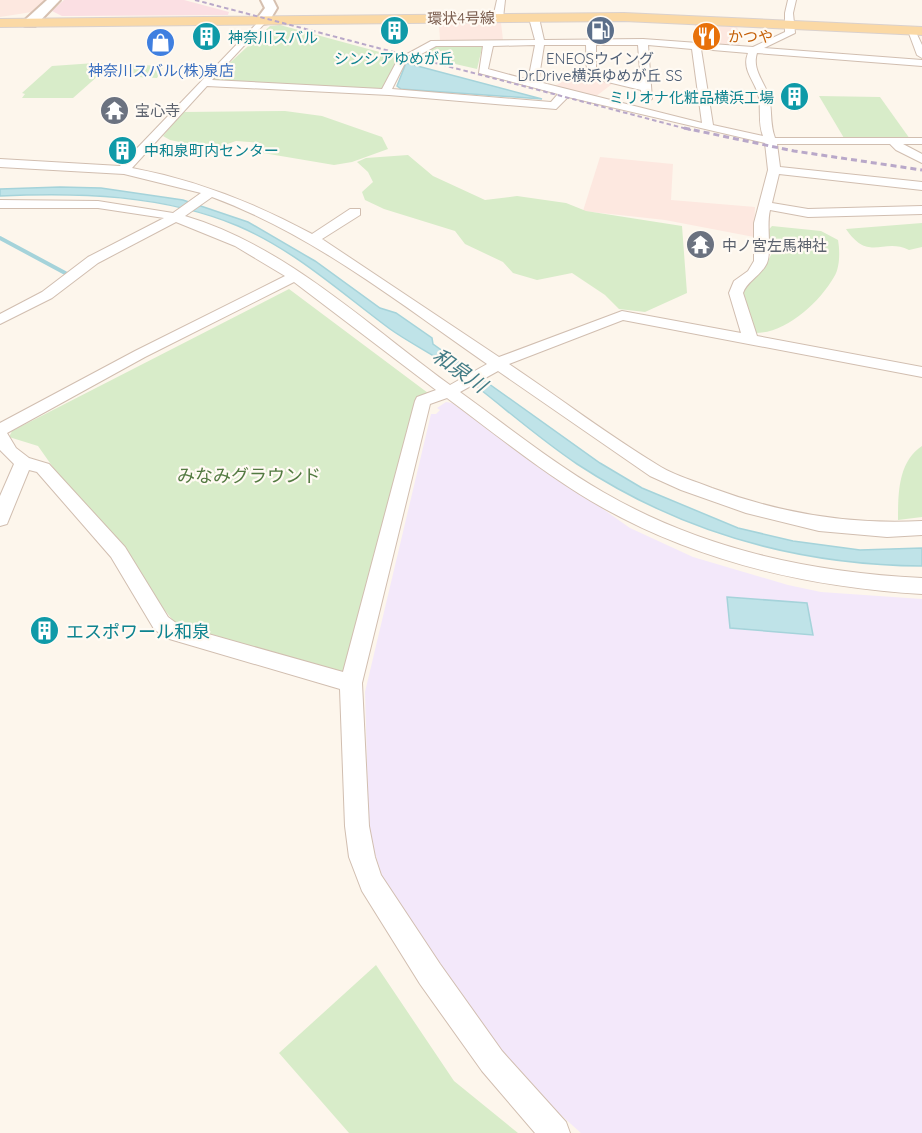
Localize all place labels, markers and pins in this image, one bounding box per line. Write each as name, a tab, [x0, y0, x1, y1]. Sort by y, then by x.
building icon: シンシアゆめが丘	[378, 15, 410, 47]
fuel station icon: ENEOSウイング Dr.Drive横浜ゆめが丘 SS	[584, 15, 616, 47]
restaurant icon: かつや	[691, 20, 723, 52]
building icon: 神奈川スバル	[191, 21, 223, 53]
shop icon: 神奈川スバル(株)泉店	[145, 27, 177, 59]
place label: かつや	[728, 27, 773, 46]
place label: 神奈川スバル	[228, 28, 318, 47]
place label: シンシアゆめが丘	[334, 49, 454, 68]
place label: ENEOSウイング Dr.Drive横浜ゆめが丘 SS	[518, 49, 682, 85]
place label: 神奈川スバル(株)泉店	[88, 61, 234, 80]
building icon: ミリオナ化粧品横浜工場	[779, 81, 811, 113]
place label: ミリオナ化粧品横浜工場	[609, 88, 774, 107]
temple icon: 宝心寺	[98, 94, 130, 126]
place label: 宝心寺	[135, 101, 180, 120]
building icon: 中和泉町内センター	[107, 134, 139, 166]
place label: 中和泉町内センター	[144, 141, 279, 160]
temple icon: 中ノ宮左馬神社	[685, 229, 717, 261]
place label: 中ノ宮左馬神社	[722, 236, 827, 255]
building icon: エスポワール和泉	[29, 615, 61, 647]
place label: エスポワール和泉	[66, 620, 210, 643]

